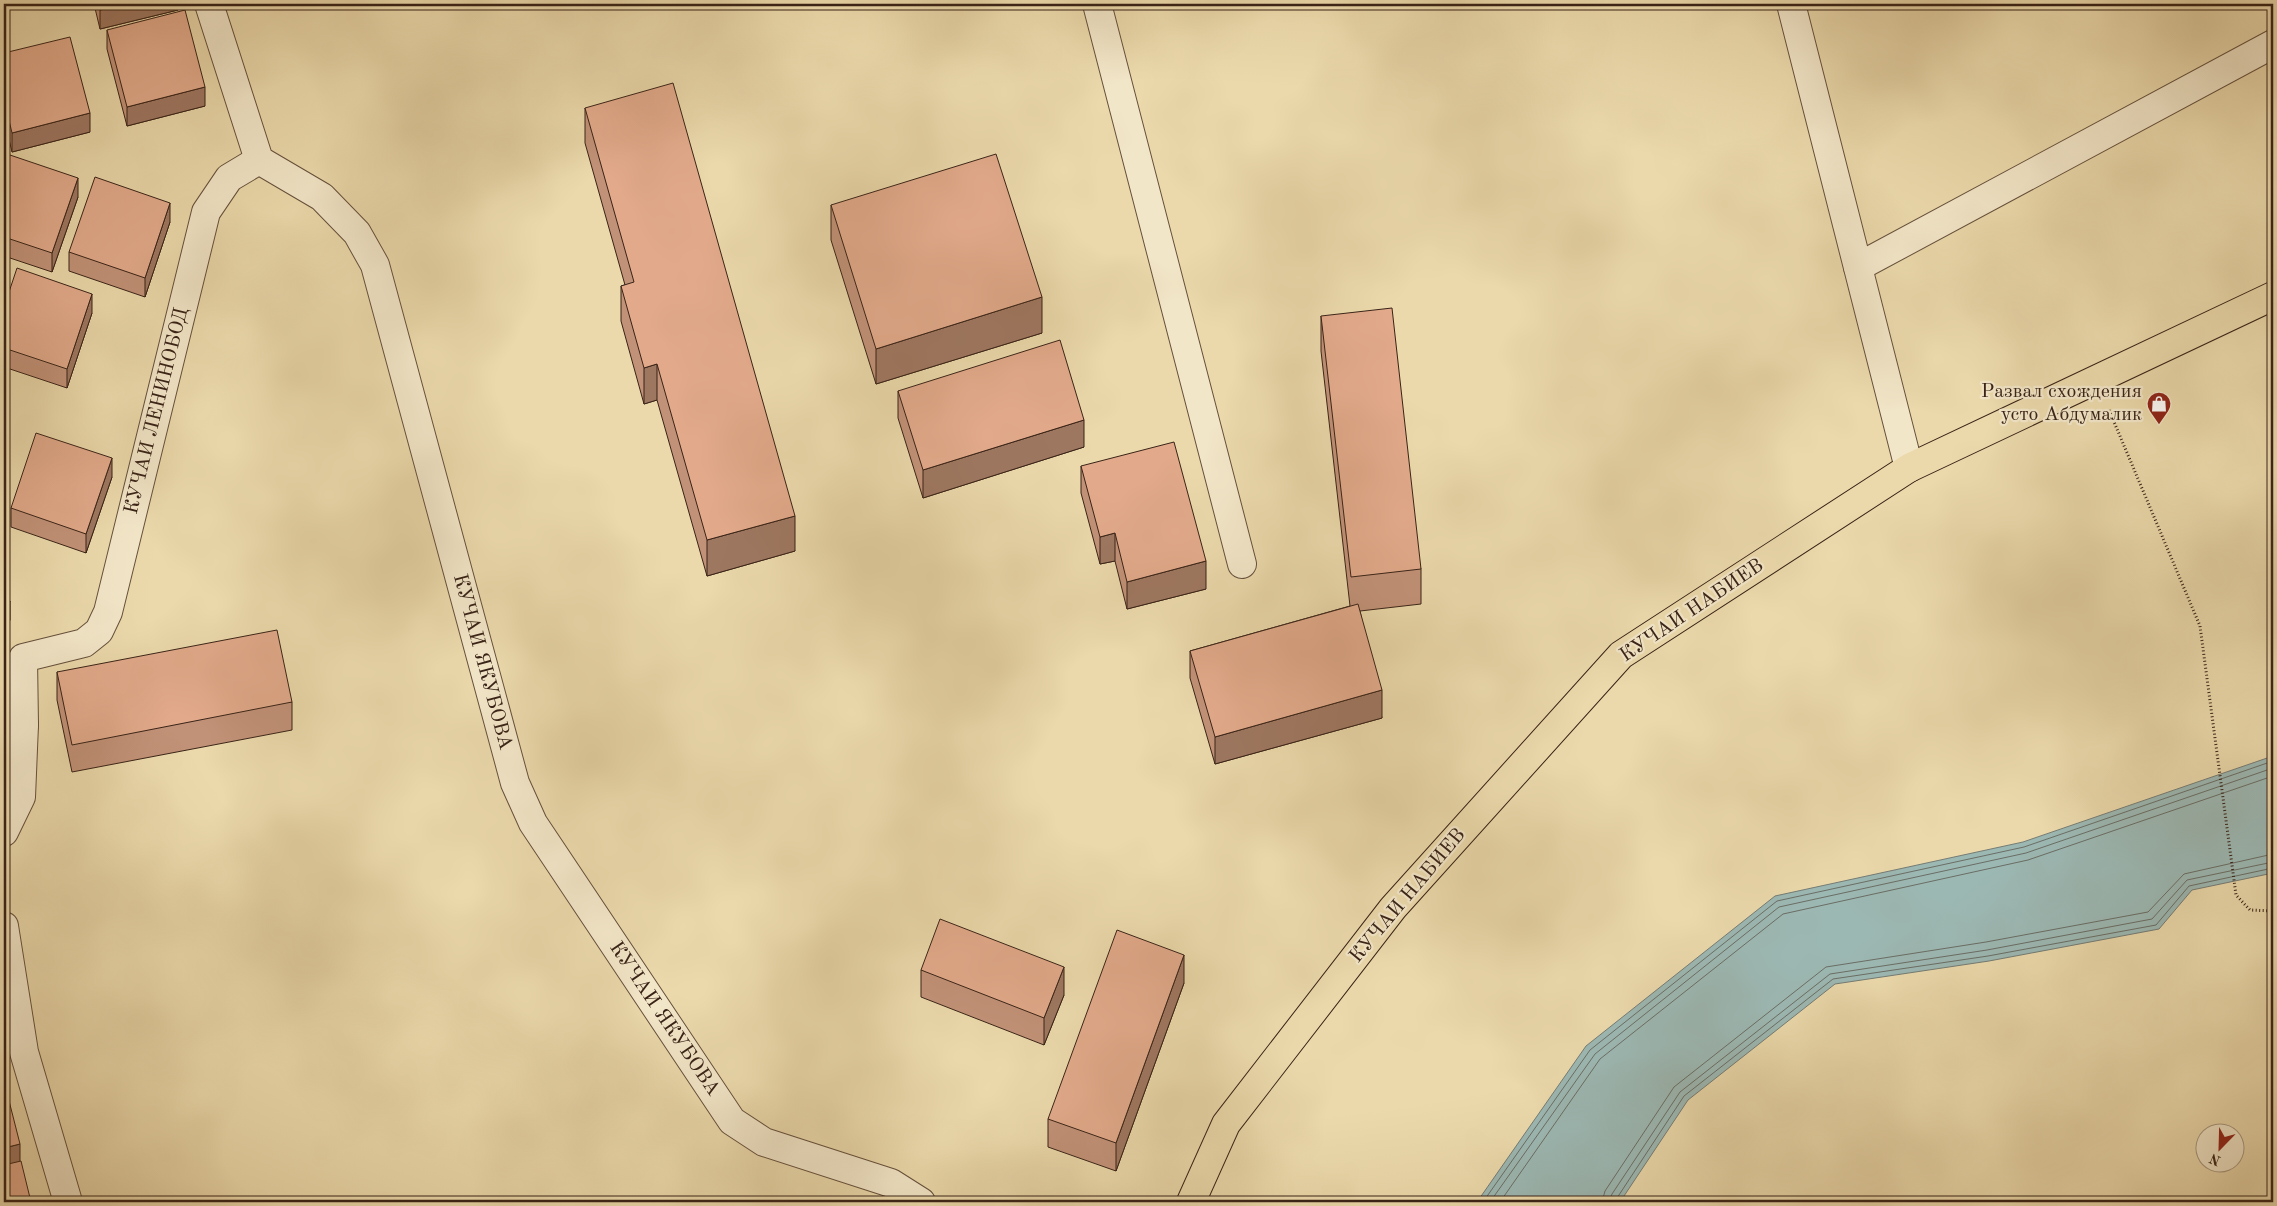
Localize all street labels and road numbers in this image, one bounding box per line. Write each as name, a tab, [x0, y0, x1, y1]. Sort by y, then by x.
street label: КУЧАИ ЛЕНИНОБОД	[122, 305, 192, 517]
street label: КУЧАИ НАБИЕВ	[1617, 556, 1767, 666]
street label: КУЧАИ ЯКУБОВА	[449, 572, 515, 752]
street label: КУЧАИ НАБИЕВ	[1346, 825, 1470, 967]
street label: КУЧАИ ЯКУБОВА	[605, 938, 723, 1100]

